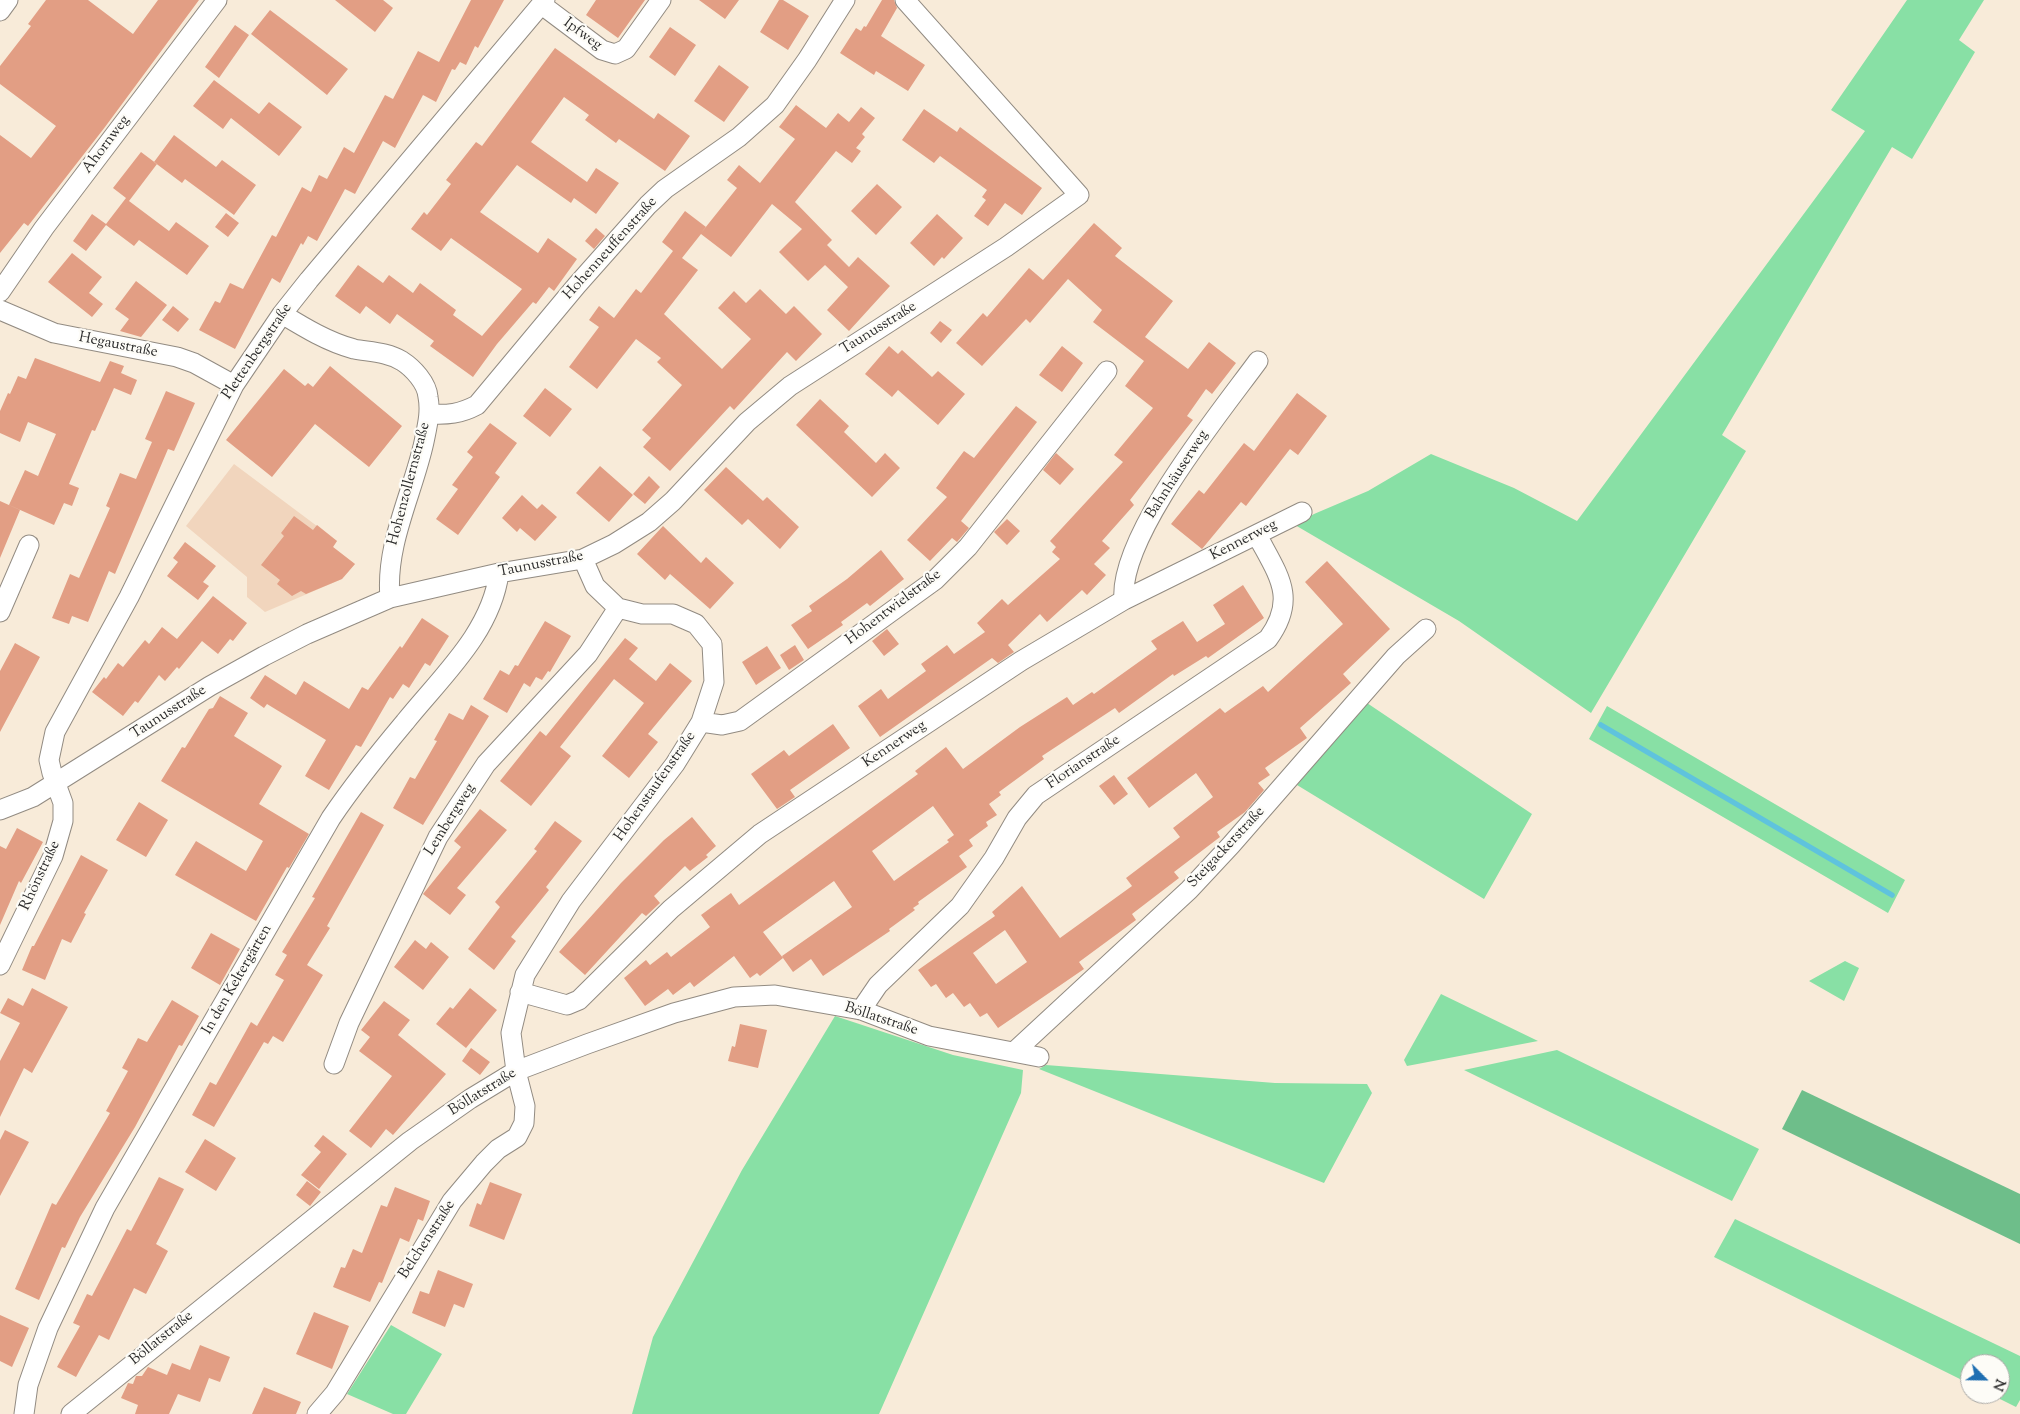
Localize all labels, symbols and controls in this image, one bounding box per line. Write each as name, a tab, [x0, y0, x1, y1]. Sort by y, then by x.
street label: Ipfweg	[559, 15, 605, 55]
street label: Ahornweg	[79, 112, 135, 178]
street label: Hohenneuffenstraße	[560, 194, 662, 304]
street label: Taunusstraße	[838, 299, 920, 359]
street label: Plettenbergstraße	[219, 301, 297, 403]
street label: Hegaustraße	[77, 330, 159, 362]
street label: Hohenzollernstraße	[385, 421, 435, 547]
street label: Bahnhäuserweg	[1143, 427, 1213, 523]
street label: Kennerweg	[1208, 517, 1280, 565]
street label: Taunusstraße	[497, 548, 585, 582]
street label: Hohentwielstraße	[843, 566, 945, 650]
street label: Taunusstraße	[128, 682, 210, 744]
street label: Kennerweg	[860, 717, 930, 773]
street label: Hohenstaufenstraße	[611, 729, 701, 845]
street label: Florianstraße	[1044, 732, 1124, 794]
street label: Lembergweg	[422, 781, 480, 859]
street label: Steigackerstraße	[1185, 803, 1269, 893]
street label: Rhönstraße	[17, 838, 65, 914]
street label: In den Keltergärten	[199, 922, 277, 1038]
street label: Böllatstraße	[842, 1000, 920, 1040]
street label: Böllatstraße	[446, 1065, 520, 1121]
street label: Belchenstraße	[396, 1197, 460, 1283]
street label: Böllatstraße	[127, 1308, 197, 1370]
north arrow	[1960, 1354, 2010, 1404]
text: N	[1986, 1375, 2009, 1394]

